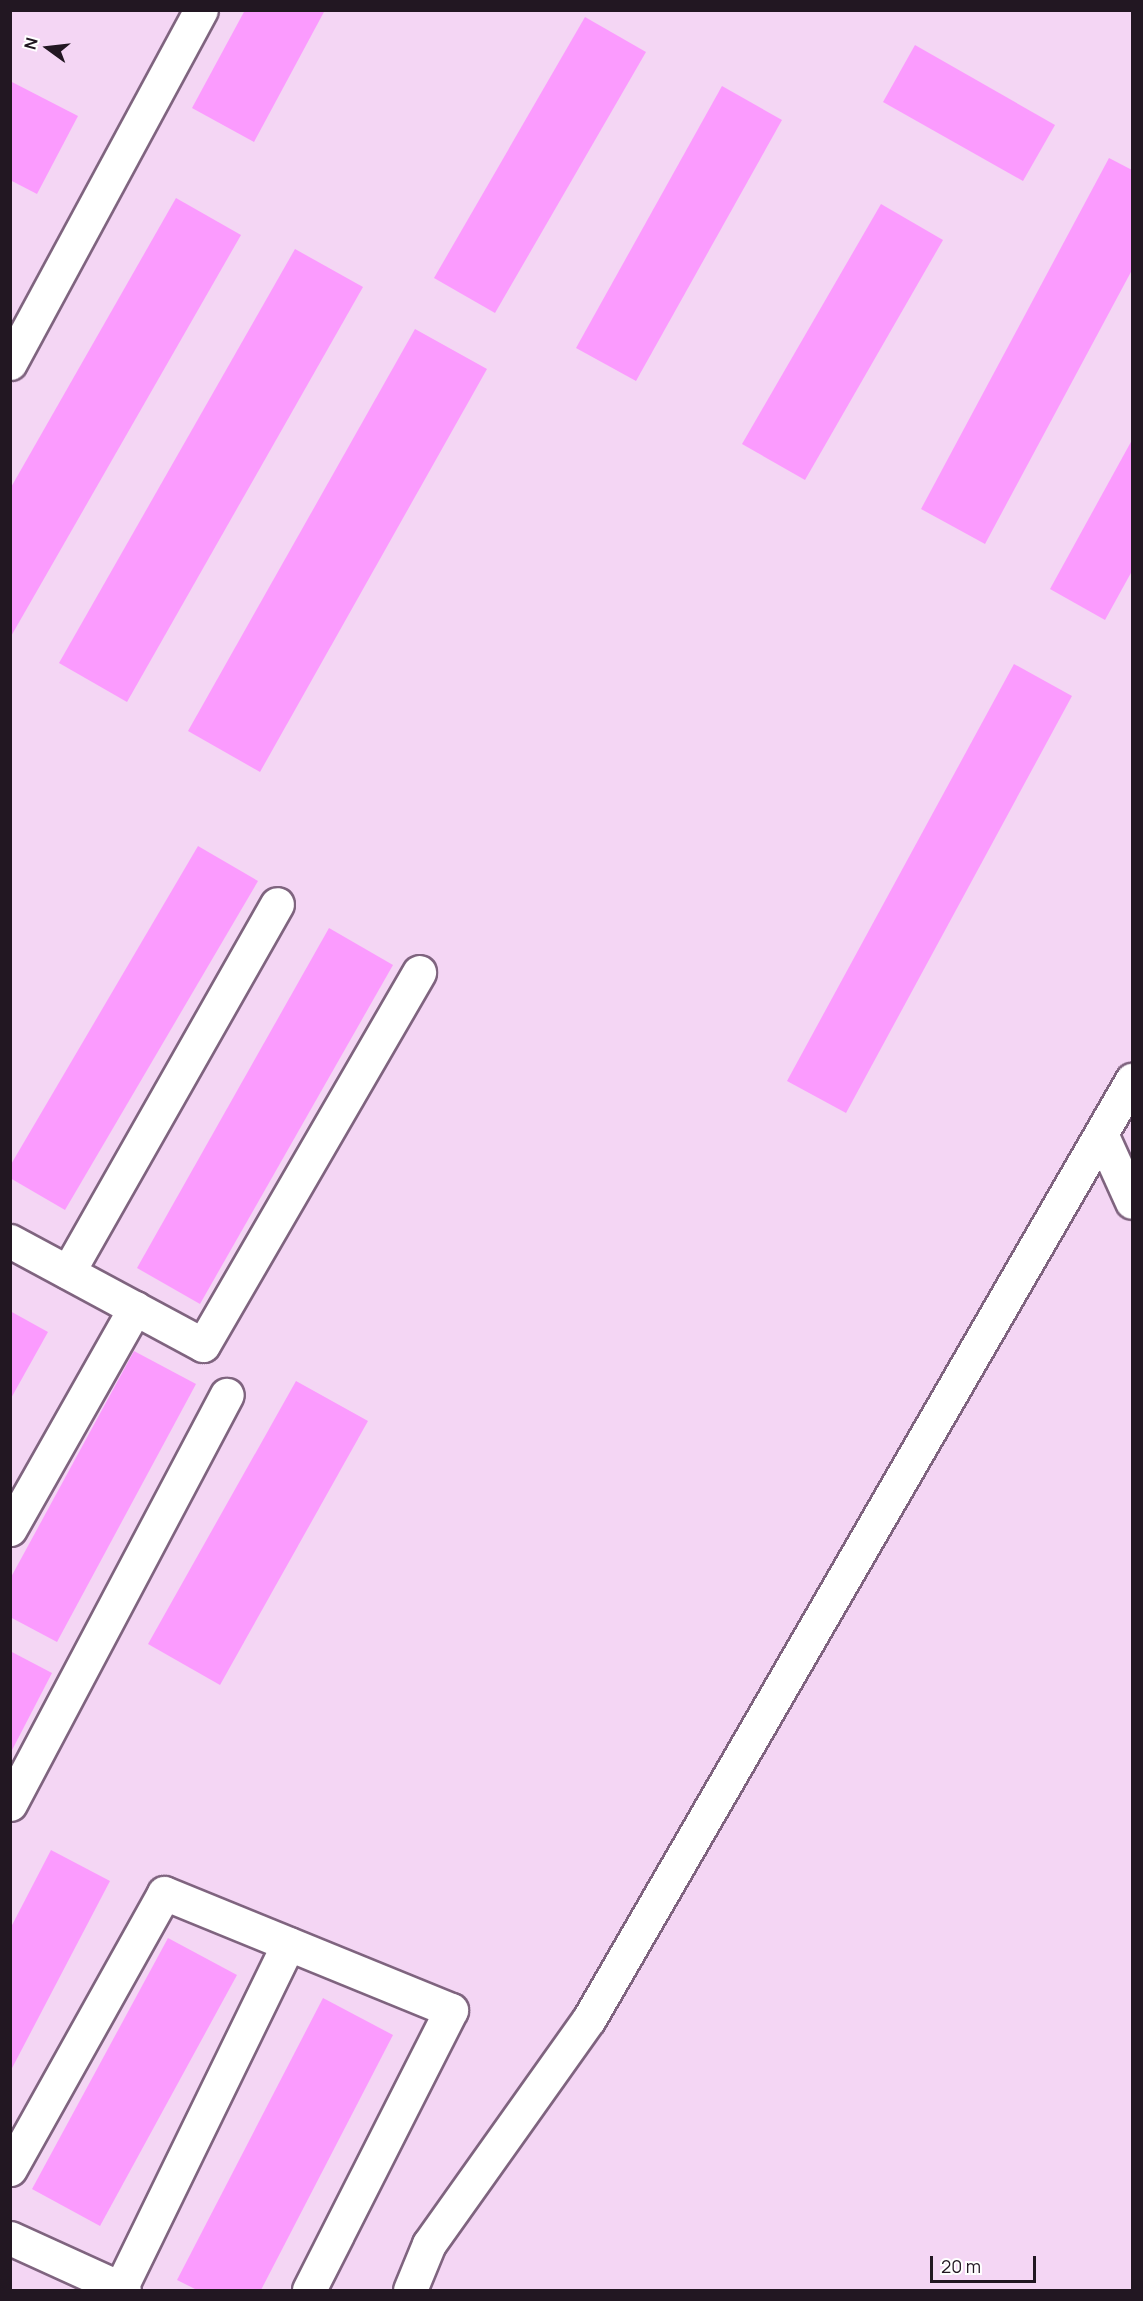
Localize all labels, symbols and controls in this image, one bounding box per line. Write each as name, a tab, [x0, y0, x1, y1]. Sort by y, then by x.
north arrow	[18, 18, 78, 78]
text: N	[18, 35, 43, 52]
scale bar	[933, 2244, 1040, 2282]
text: 20 m	[941, 2254, 981, 2278]

